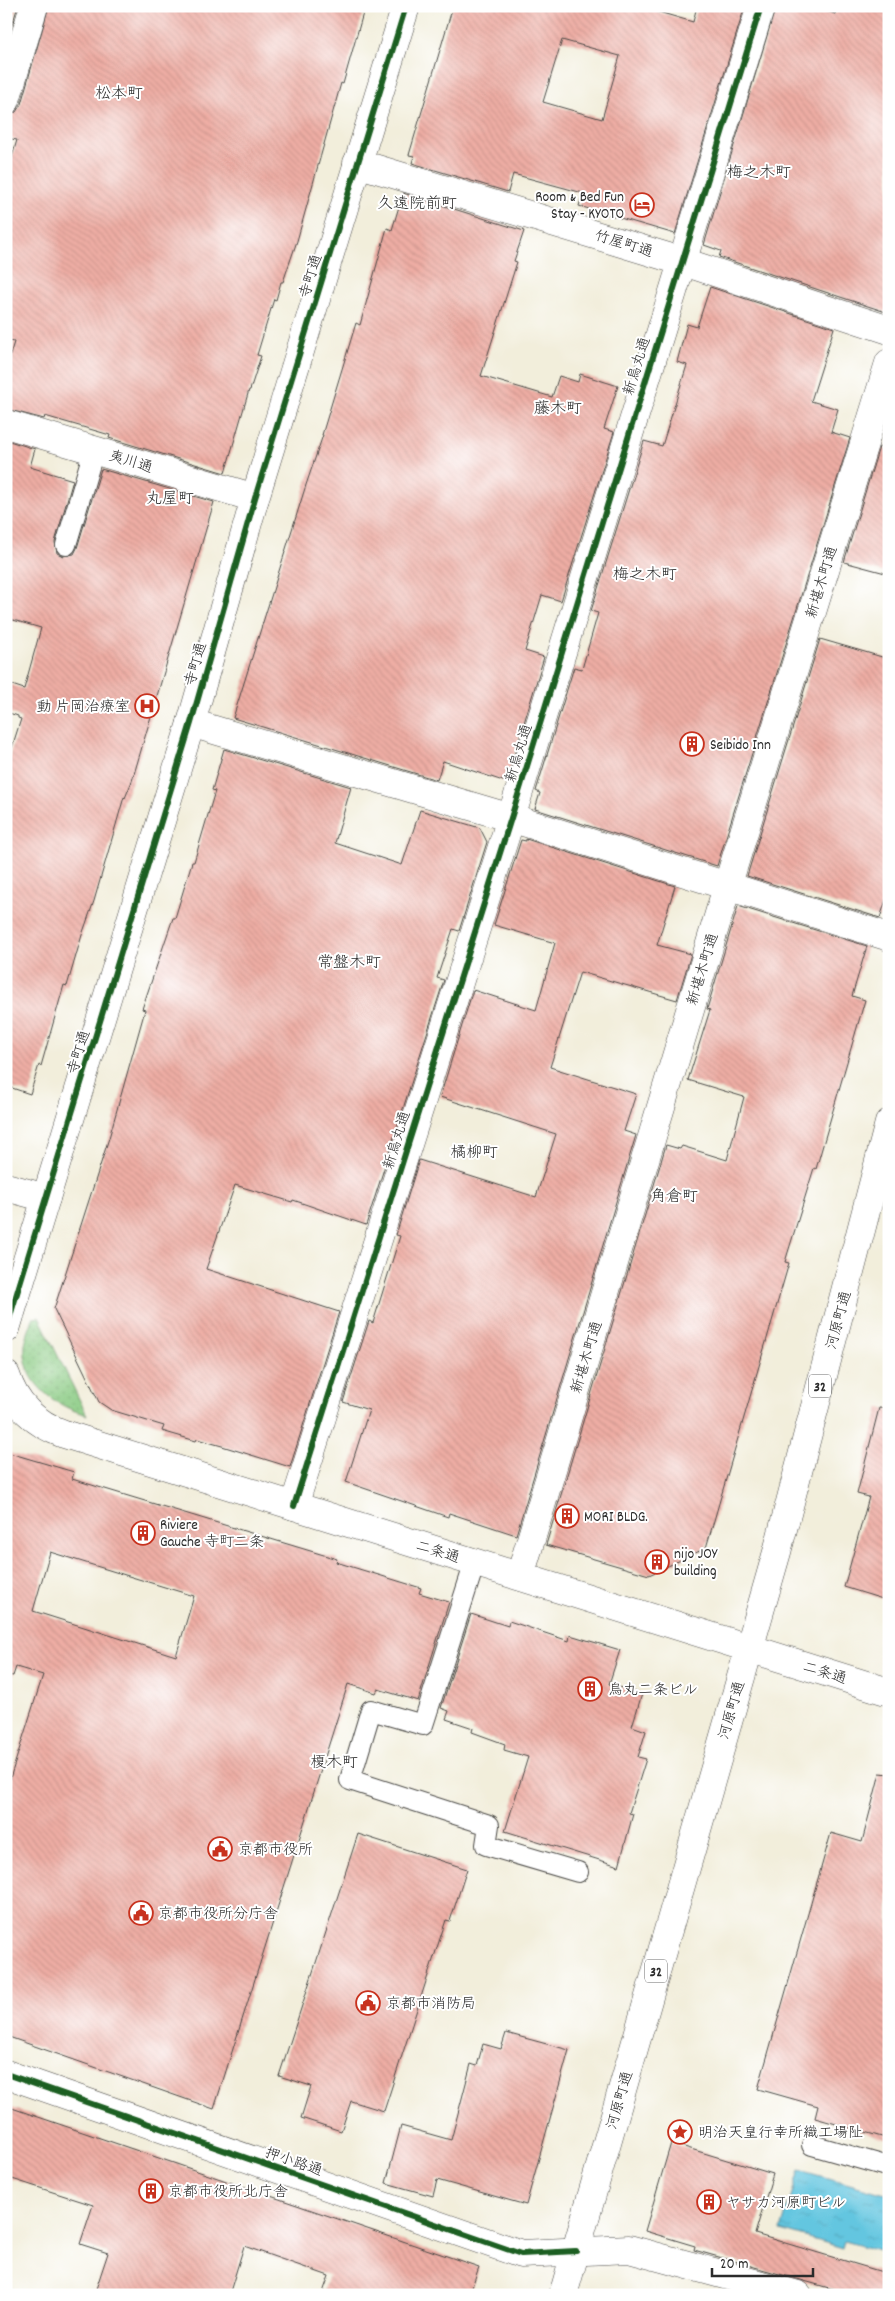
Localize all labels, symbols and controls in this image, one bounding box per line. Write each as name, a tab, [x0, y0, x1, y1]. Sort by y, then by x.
district label: 松本町	[95, 83, 143, 106]
district label: 梅之木町	[727, 162, 791, 185]
place label: Room & Bed Fun Stay - KYOTO	[535, 187, 624, 226]
hotel icon: Room & Bed Fun Stay - KYOTO	[629, 192, 655, 218]
district label: 久遠院前町	[377, 193, 457, 216]
street label: 竹屋町通	[592, 226, 655, 264]
street label: 寺町通	[295, 252, 329, 301]
street label: 新烏丸通	[619, 335, 657, 398]
district label: 藤木町	[534, 398, 582, 421]
street label: 夷川通	[106, 446, 155, 480]
district label: 丸屋町	[146, 488, 194, 511]
street label: 新堪木町通	[801, 543, 844, 622]
district label: 梅之木町	[613, 564, 677, 587]
street label: 寺町通	[180, 640, 214, 689]
hospital icon: 動 片岡治療室	[134, 693, 160, 719]
place label: 動 片岡治療室	[37, 697, 130, 719]
street label: 新烏丸通	[501, 722, 539, 785]
building icon: Seibido Inn	[679, 731, 705, 757]
place label: Seibido Inn	[710, 735, 771, 757]
street label: 新堪木町通	[682, 930, 725, 1009]
district label: 常盤木町	[317, 952, 381, 975]
street label: 寺町通	[63, 1028, 97, 1077]
street label: 新烏丸通	[379, 1109, 417, 1172]
district label: 橘柳町	[450, 1142, 498, 1165]
district label: 角倉町	[650, 1186, 698, 1209]
street label: 河原町通	[822, 1289, 858, 1352]
street label: 新堪木町通	[566, 1318, 609, 1397]
road number: 32	[809, 1374, 831, 1398]
building icon: MORI BLDG.	[554, 1503, 580, 1529]
place label: MORI BLDG.	[584, 1507, 648, 1529]
place label: Riviere Gauche 寺町二条	[160, 1515, 264, 1554]
building icon: Riviere Gauche 寺町二条	[130, 1520, 156, 1546]
street label: 二条通	[413, 1536, 462, 1570]
place label: nijo JOY building	[674, 1544, 718, 1583]
building icon: nijo JOY building	[644, 1549, 670, 1575]
street label: 二条通	[800, 1657, 849, 1691]
building icon: 烏丸二条ビル	[577, 1676, 603, 1702]
street label: 河原町通	[714, 1679, 752, 1742]
place label: 烏丸二条ビル	[608, 1680, 698, 1702]
district label: 榎木町	[310, 1752, 358, 1775]
public building icon: 京都市役所	[207, 1836, 233, 1862]
place label: 京都市役所	[238, 1840, 313, 1862]
public building icon: 京都市役所分庁舎	[128, 1900, 154, 1926]
place label: 京都市役所分庁舎	[158, 1904, 278, 1926]
road number: 32	[645, 1960, 667, 1982]
public building icon: 京都市消防局	[355, 1990, 381, 2016]
place label: 京都市消防局	[386, 1994, 476, 2016]
street label: 河原町通	[602, 2069, 640, 2132]
place icon: 明治天皇行幸所織工場阯	[667, 2119, 693, 2145]
place label: 明治天皇行幸所織工場阯	[698, 2123, 863, 2145]
street label: 押小路通	[261, 2143, 325, 2183]
building icon: 京都市役所北庁舎	[138, 2178, 164, 2204]
place label: 京都市役所北庁舎	[168, 2182, 288, 2204]
building icon: ヤサカ河原町ビル	[696, 2189, 722, 2215]
place label: ヤサカ河原町ビル	[726, 2193, 846, 2215]
scale bar	[712, 2246, 814, 2278]
text: 20 m	[720, 2254, 748, 2276]

